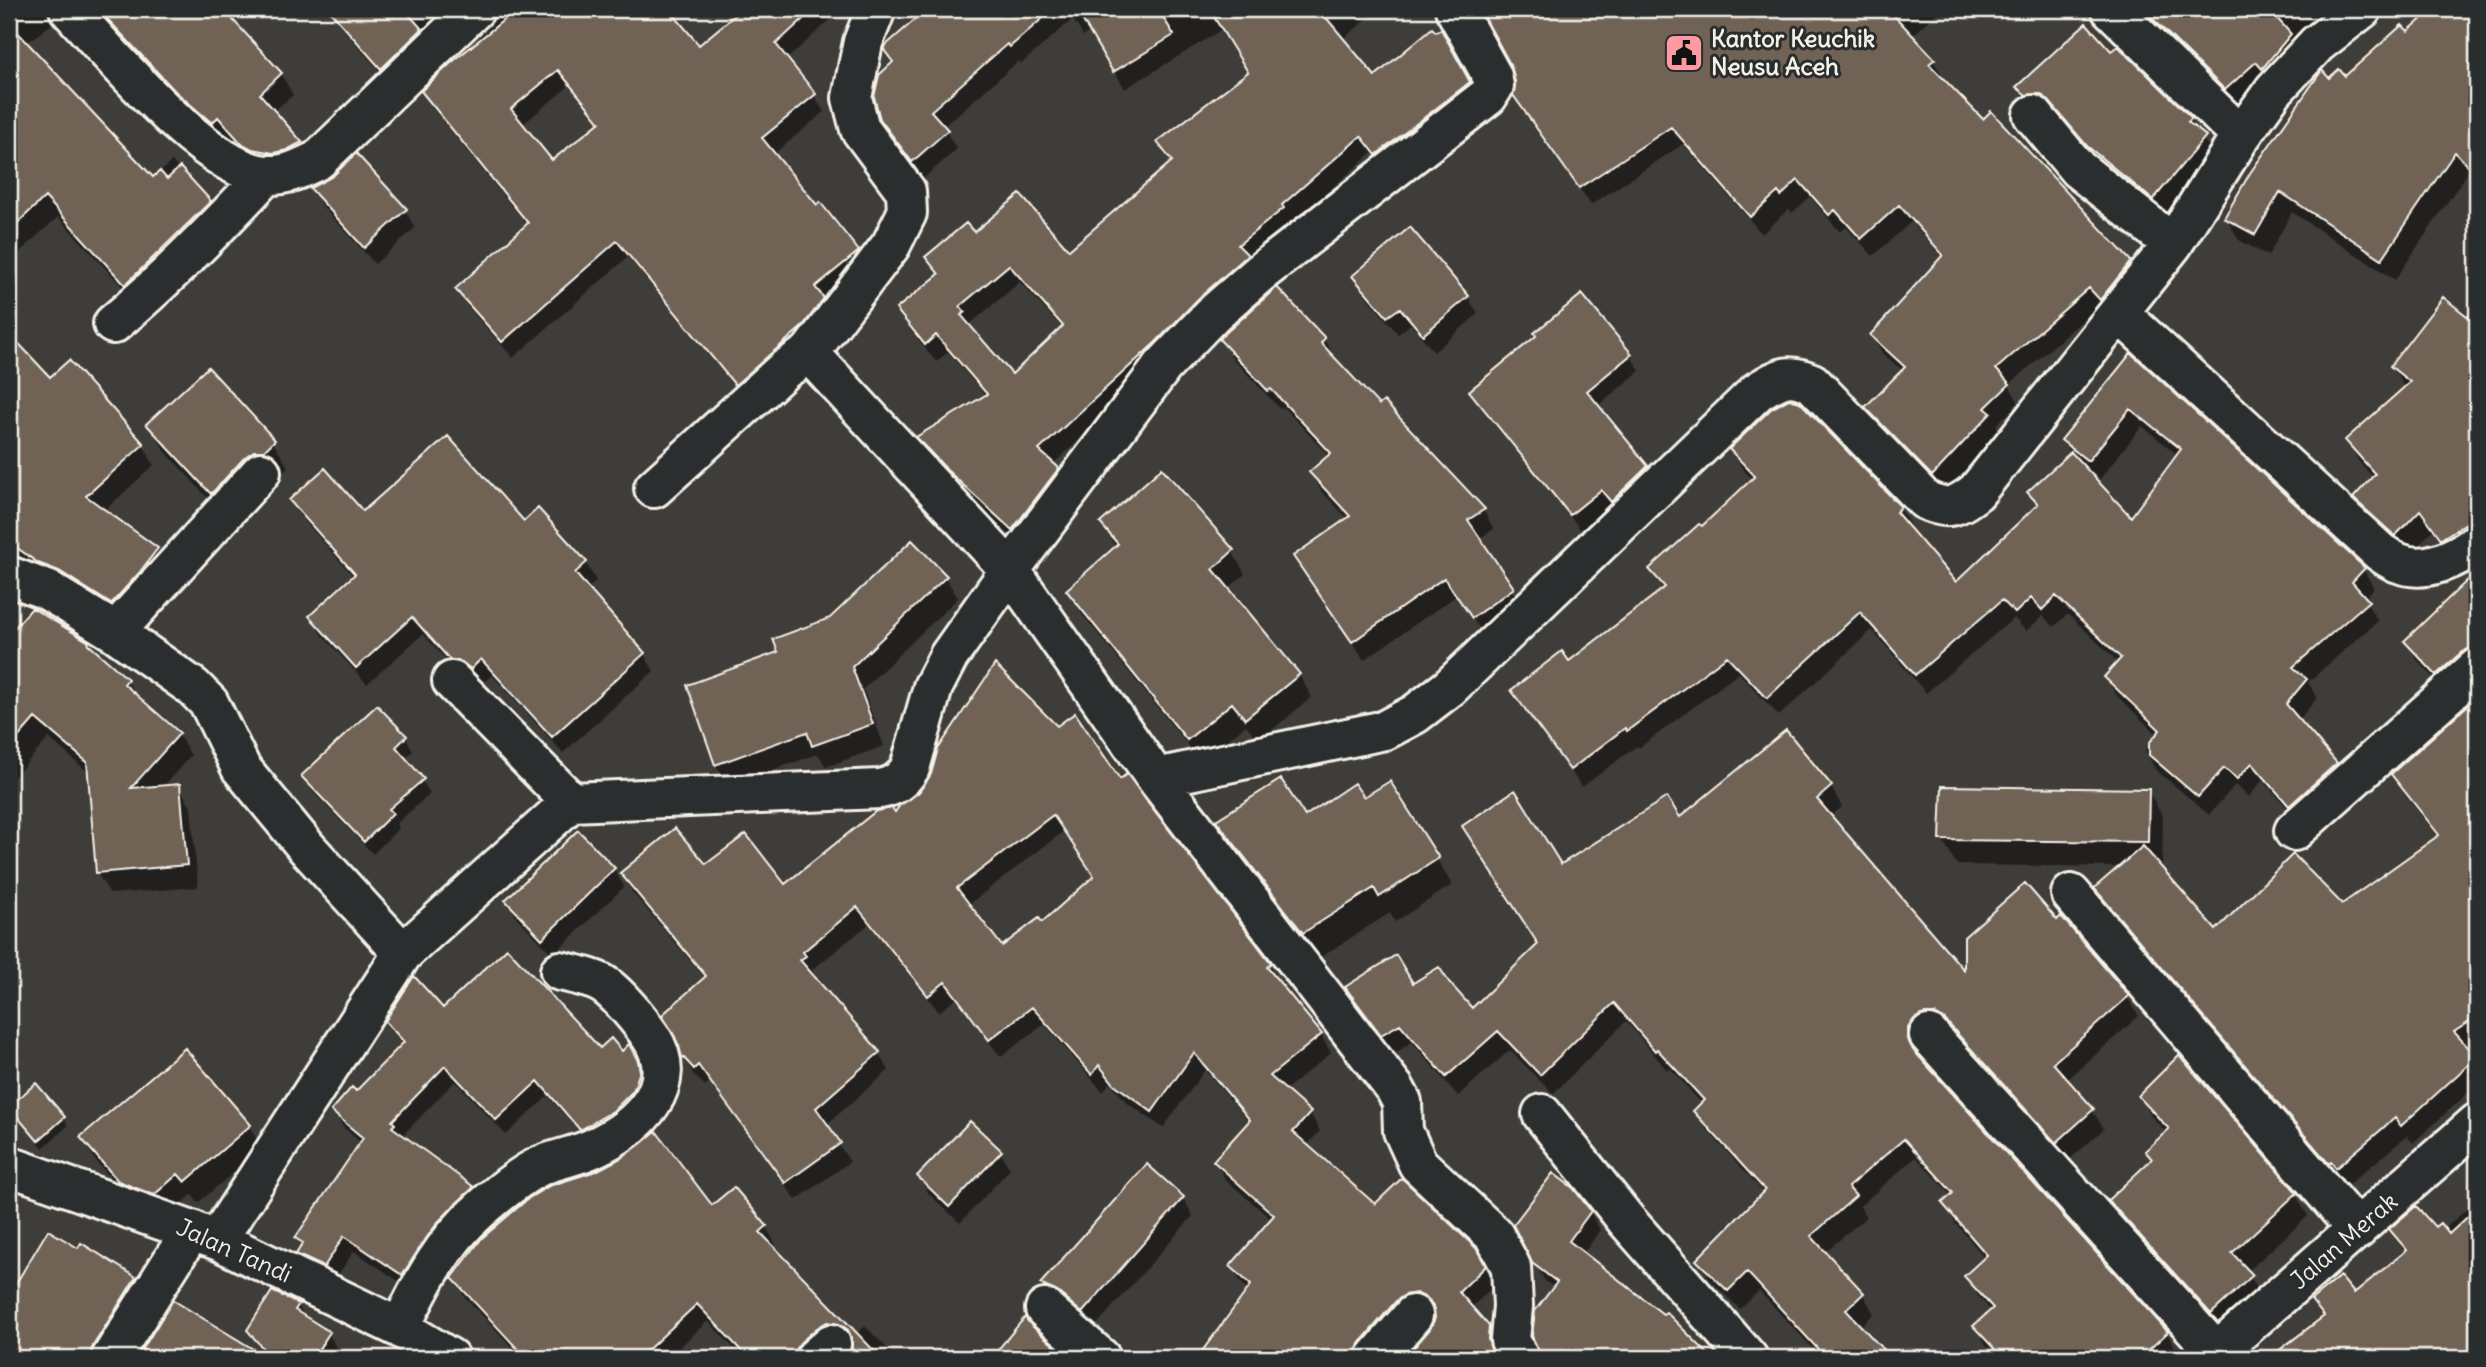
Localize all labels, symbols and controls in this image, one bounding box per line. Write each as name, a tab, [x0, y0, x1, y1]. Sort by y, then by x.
place label: Kantor Keuchik Neusu Aceh	[1711, 23, 1875, 81]
public building icon: Kantor Keuchik Neusu Aceh	[1663, 32, 1705, 74]
street label: Jalan Merak	[2284, 1186, 2403, 1295]
street label: Jalan Tandi	[172, 1211, 297, 1289]

